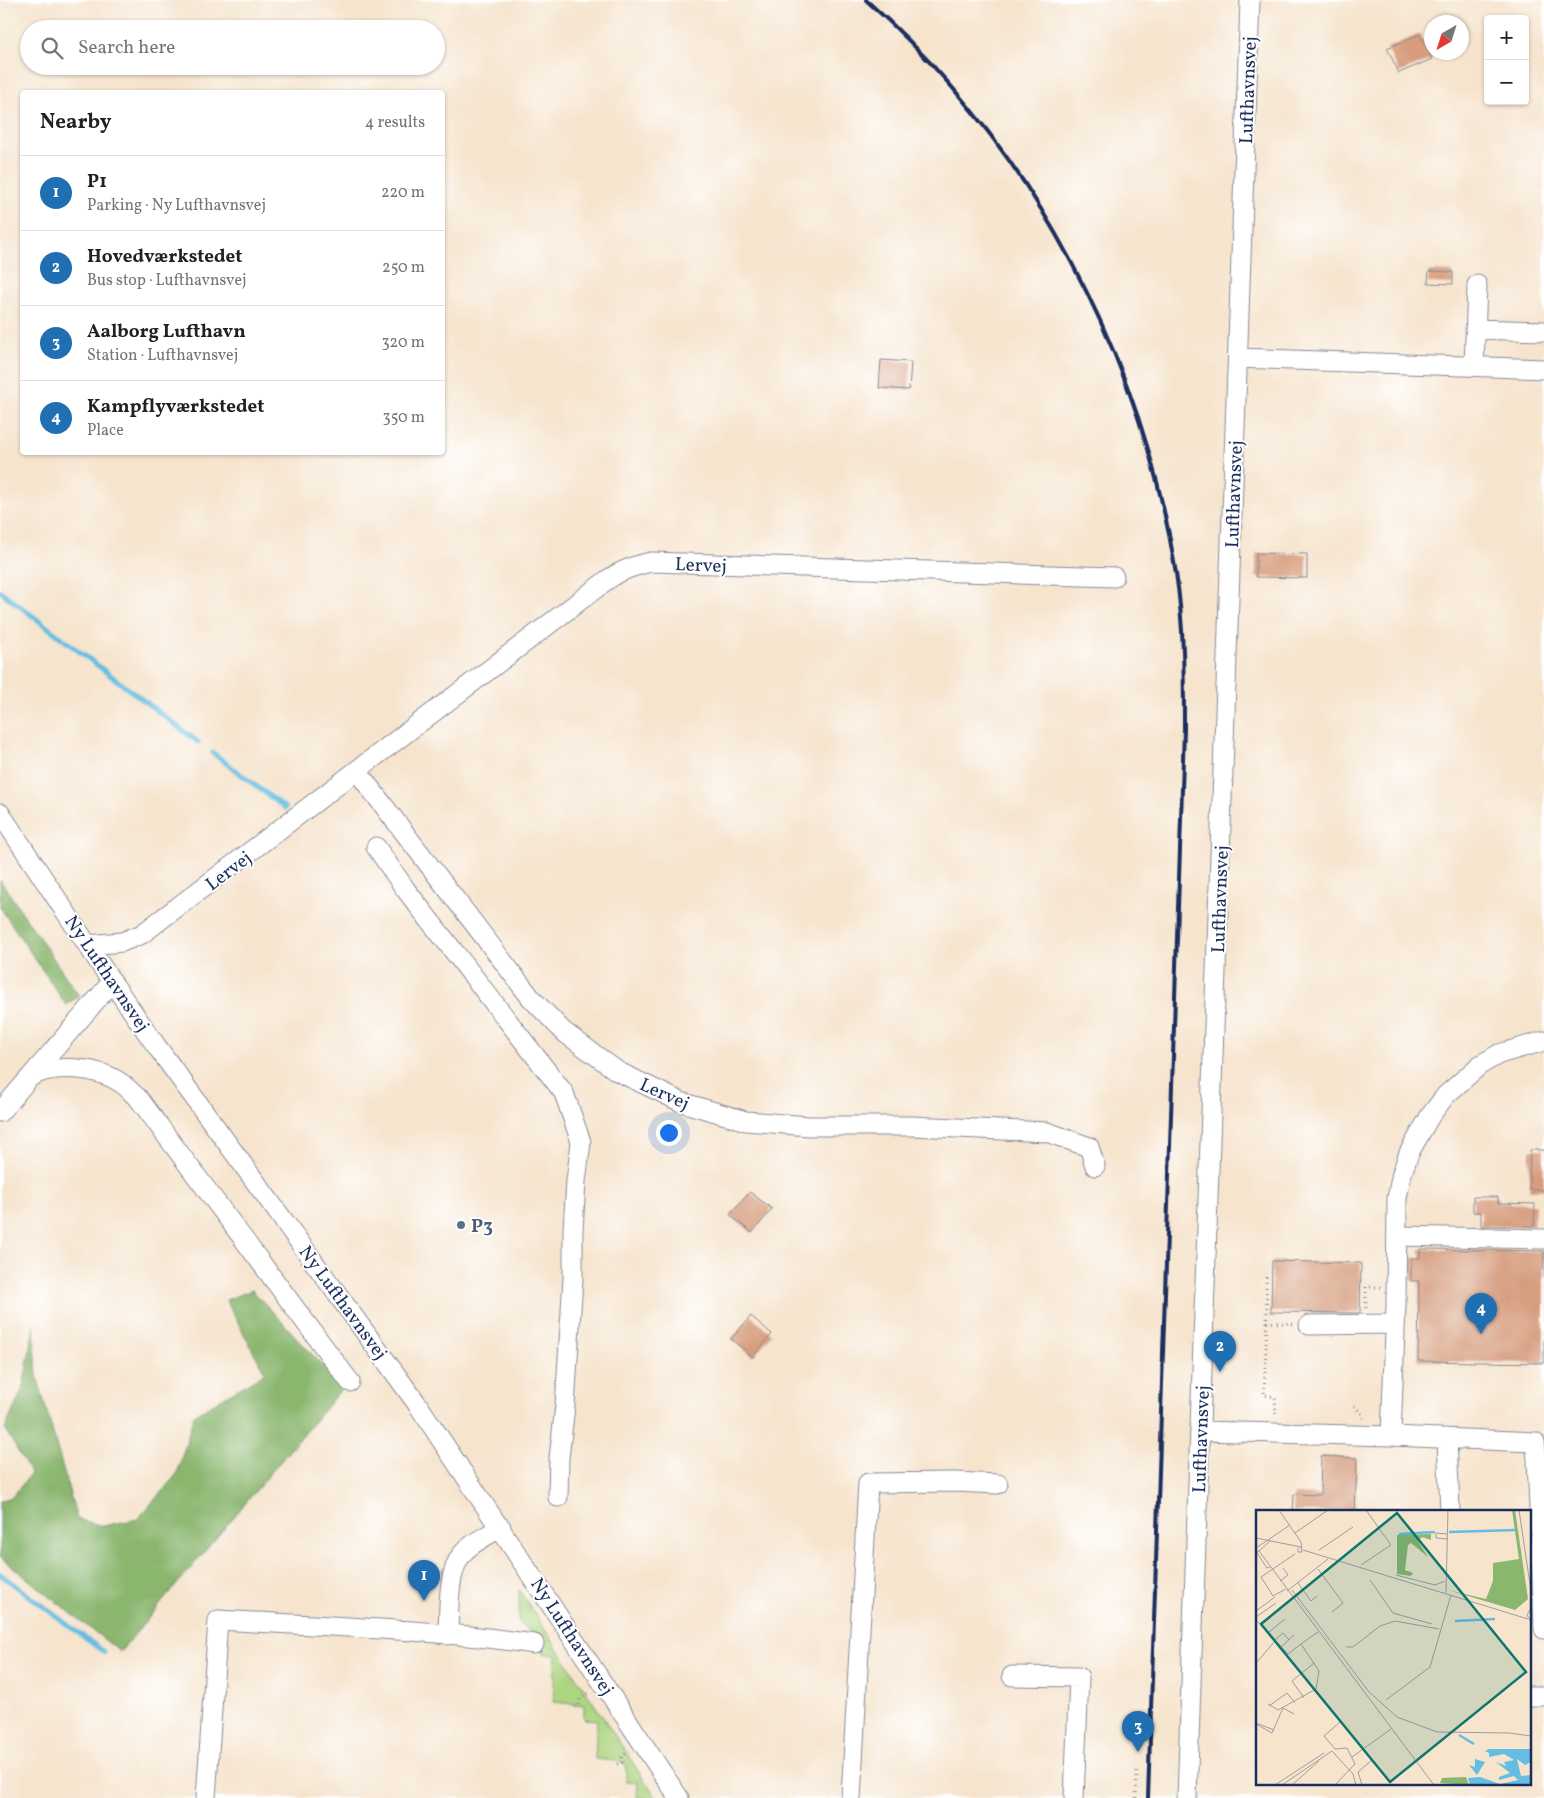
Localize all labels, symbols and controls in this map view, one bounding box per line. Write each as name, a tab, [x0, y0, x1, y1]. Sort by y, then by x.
north arrow	[1424, 15, 1469, 60]
map controls	[1484, 15, 1529, 105]
button: +	[1484, 15, 1529, 60]
search box	[20, 20, 445, 75]
icon: search	[38, 34, 66, 62]
text: Search here	[78, 35, 175, 61]
street label: Lufthavnsvej	[1234, 36, 1264, 144]
button: −	[1484, 60, 1529, 105]
text: Nearby	[40, 108, 111, 137]
text: 4 results	[365, 112, 425, 134]
text: P1	[87, 169, 107, 195]
text: 1	[53, 182, 59, 204]
text: 220 m	[381, 182, 425, 204]
text: Parking · Ny Lufthavnsvej	[87, 195, 266, 217]
text: Hovedværkstedet	[87, 244, 242, 270]
text: 2	[52, 257, 60, 279]
text: 250 m	[382, 257, 425, 279]
text: Bus stop · Lufthavnsvej	[87, 270, 247, 292]
text: Aalborg Lufthavn	[87, 319, 246, 345]
text: 3	[52, 332, 60, 354]
text: 320 m	[381, 332, 425, 354]
text: Station · Lufthavnsvej	[87, 345, 238, 367]
text: Kampflyværkstedet	[87, 394, 264, 420]
text: 4	[51, 407, 61, 429]
text: 350 m	[382, 407, 425, 429]
text: Place	[87, 420, 124, 442]
street label: Lufthavnsvej	[1220, 440, 1250, 548]
street label: Lervej	[675, 552, 727, 580]
street label: Lufthavnsvej	[1206, 845, 1236, 953]
street label: Lervej	[201, 846, 258, 898]
street label: Ny Lufthavnsvej	[58, 911, 155, 1038]
street label: Lervej	[635, 1072, 693, 1117]
your location	[656, 1120, 682, 1146]
place label: P3	[471, 1214, 493, 1240]
marker: P3	[455, 1219, 467, 1231]
street label: Ny Lufthavnsvej	[292, 1241, 393, 1366]
pin: 4	[1465, 1293, 1497, 1334]
pin: 2	[1204, 1331, 1236, 1372]
street label: Lufthavnsvej	[1187, 1385, 1217, 1493]
inset map	[1256, 1510, 1532, 1786]
pin: 1	[408, 1560, 440, 1601]
street label: Ny Lufthavnsvej	[523, 1573, 619, 1701]
pin: 3	[1122, 1711, 1154, 1752]

